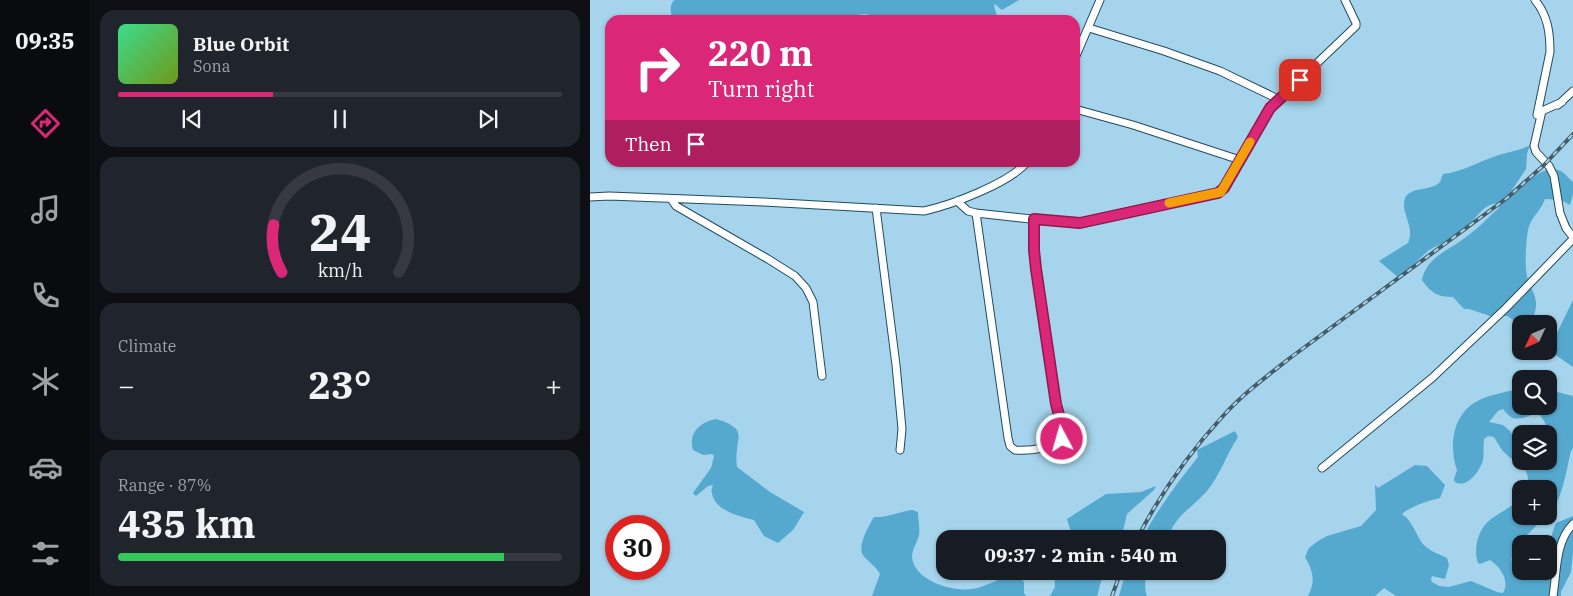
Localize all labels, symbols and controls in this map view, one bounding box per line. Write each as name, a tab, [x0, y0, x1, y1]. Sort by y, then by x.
text: 09:35	[15, 26, 75, 55]
text: 220 m	[708, 30, 813, 76]
text: Blue Orbit	[193, 32, 289, 56]
icon: right	[625, 35, 690, 100]
text: Sona	[193, 56, 230, 76]
pin	[1279, 59, 1321, 101]
icon: arrive	[1286, 66, 1314, 94]
text: Turn right	[708, 74, 815, 103]
icon: previous	[178, 105, 206, 133]
icon: pause	[326, 105, 354, 133]
icon: next	[474, 105, 502, 133]
icon: directions	[28, 106, 63, 141]
icon: arrive	[682, 130, 710, 158]
text: Then	[625, 132, 672, 156]
icon: music	[28, 192, 63, 227]
text: 24	[309, 198, 371, 265]
text: km/h	[317, 259, 363, 282]
icon: phone	[28, 278, 63, 313]
north arrow	[1512, 315, 1558, 360]
map controls	[1512, 315, 1557, 580]
text: Climate	[118, 336, 176, 356]
text: 23°	[308, 360, 372, 409]
icon: climate	[28, 364, 63, 399]
text: −	[118, 367, 135, 404]
text: +	[545, 367, 562, 404]
button: search	[1512, 370, 1557, 415]
position arrow	[1035, 412, 1087, 464]
button: layers	[1512, 425, 1557, 470]
icon: car	[28, 450, 63, 485]
text: Range · 87%	[118, 475, 211, 495]
button: +	[1512, 480, 1557, 525]
text: 435 km	[118, 499, 256, 548]
speed limit sign: 30	[605, 515, 670, 580]
button: −	[1512, 535, 1557, 580]
icon: filters	[28, 536, 63, 571]
text: 09:37 · 2 min · 540 m	[985, 543, 1177, 567]

